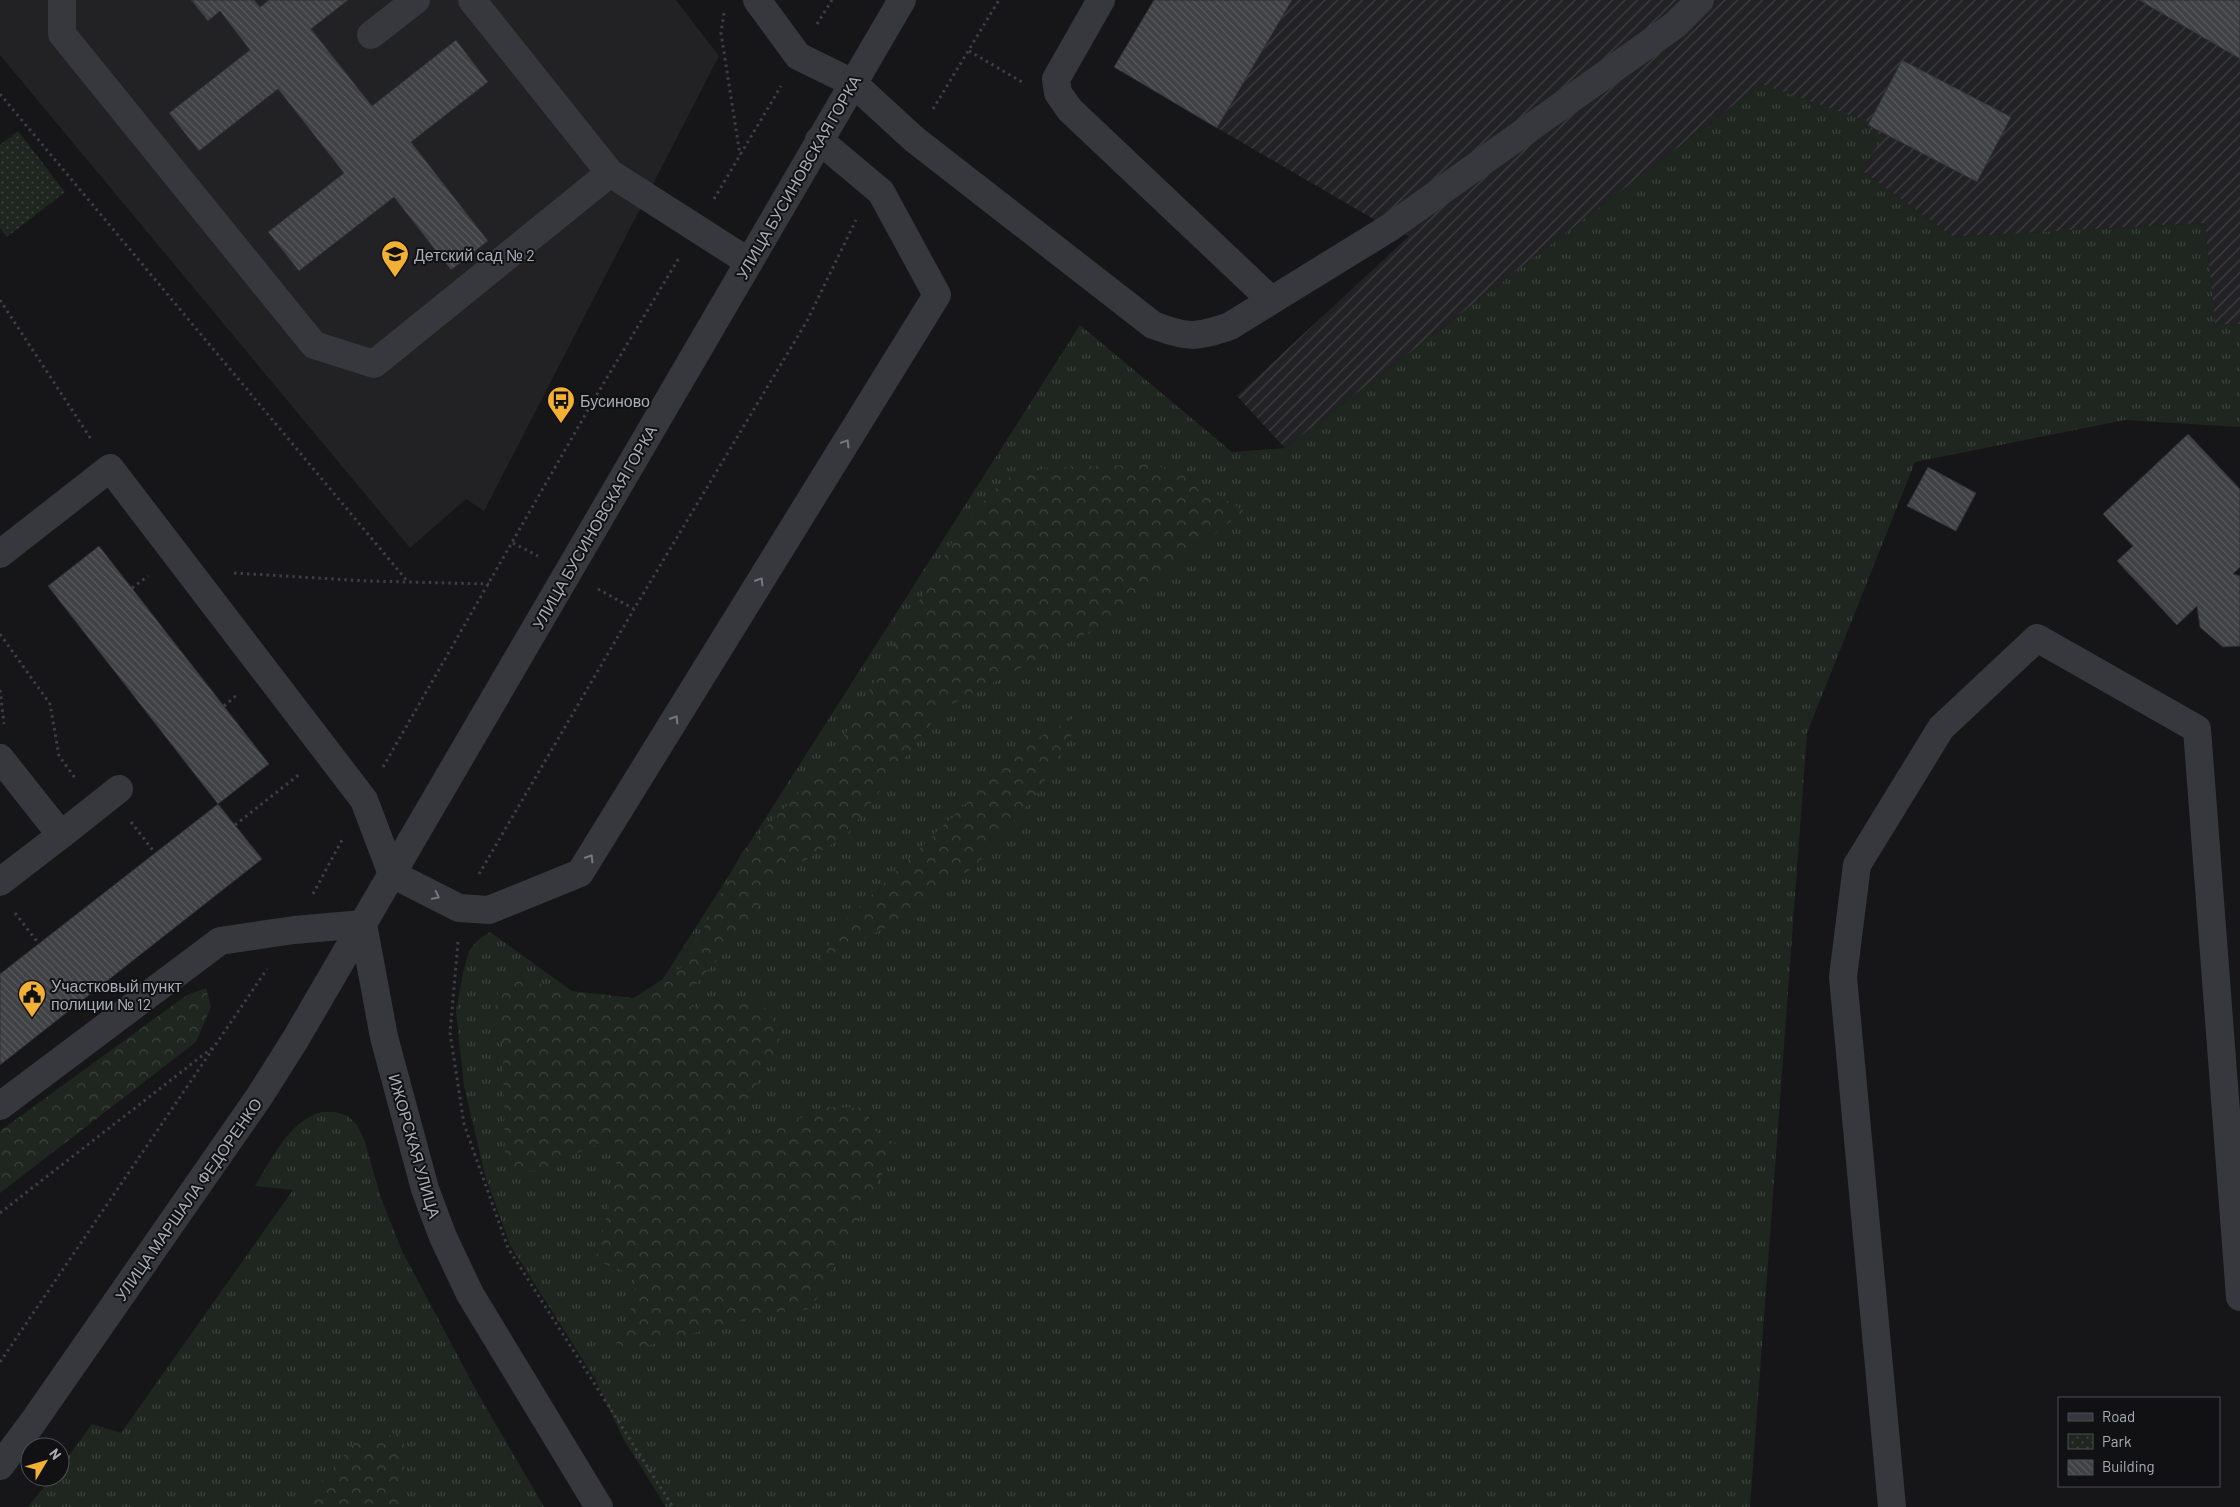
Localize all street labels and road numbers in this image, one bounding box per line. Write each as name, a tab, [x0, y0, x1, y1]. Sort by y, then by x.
street label: УЛИЦА БУСИНОВСКАЯ ГОРКА	[732, 72, 864, 282]
street label: УЛИЦА БУСИНОВСКАЯ ГОРКА	[528, 422, 660, 632]
street label: ИЖОРСКАЯ УЛИЦА	[385, 1072, 445, 1221]
street label: УЛИЦА МАРШАЛА ФЕДОРЕНКО	[111, 1094, 265, 1304]

